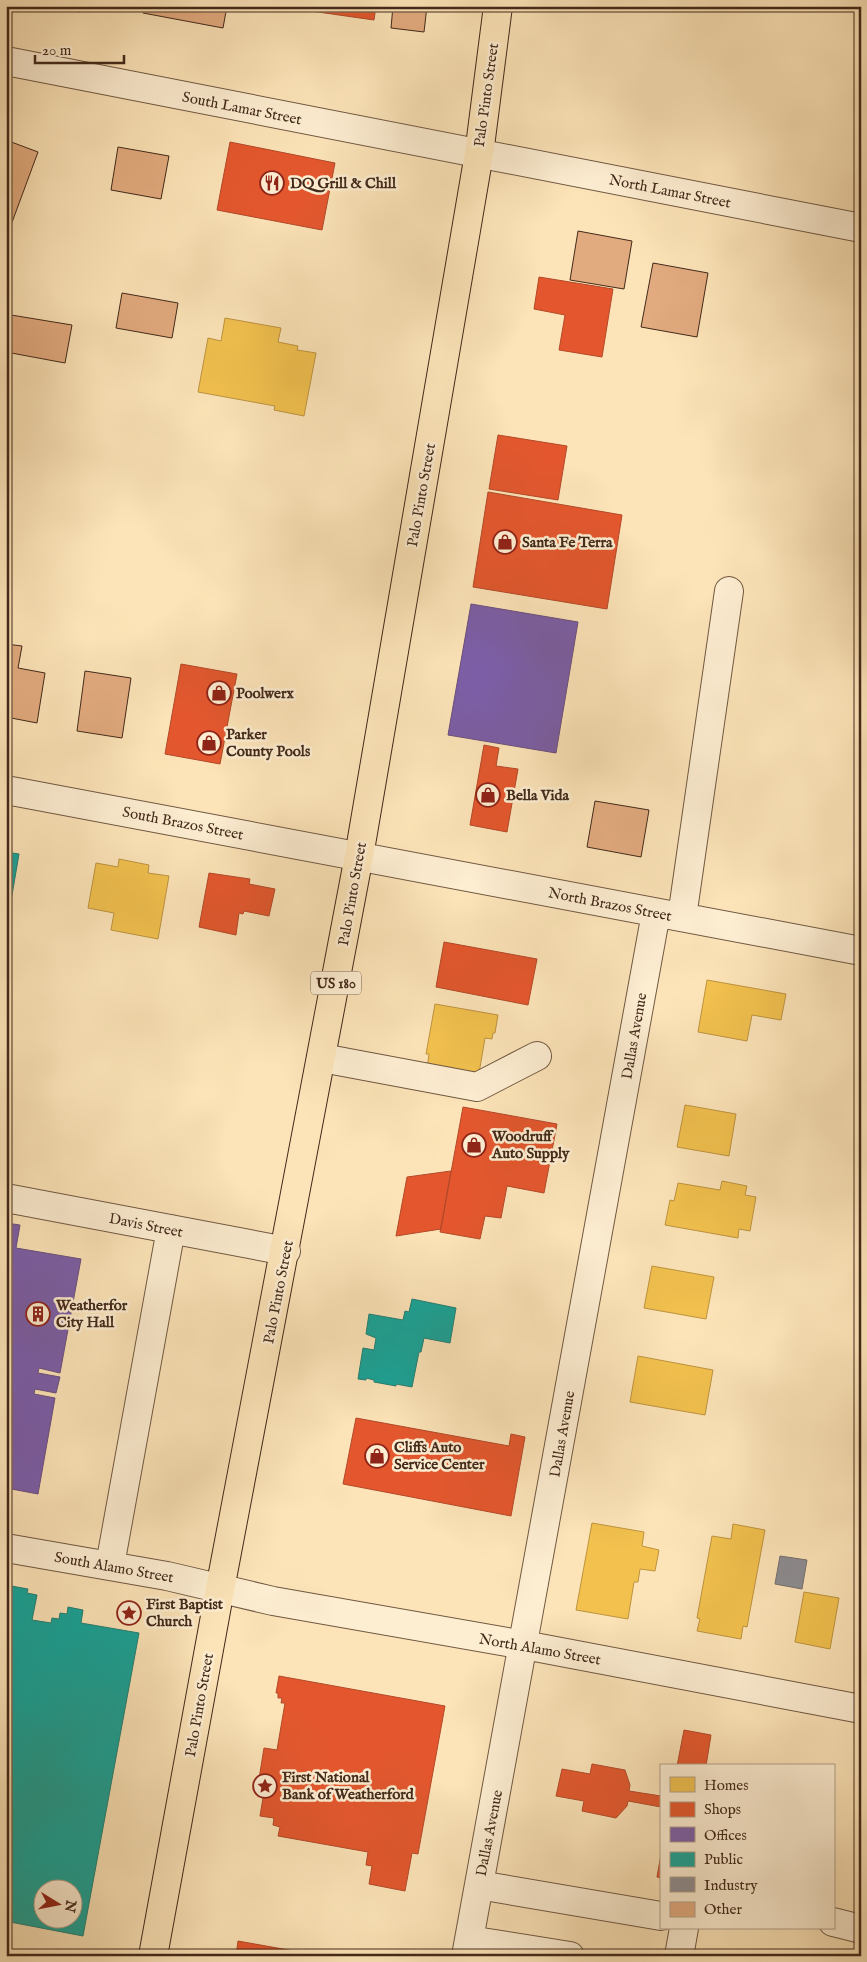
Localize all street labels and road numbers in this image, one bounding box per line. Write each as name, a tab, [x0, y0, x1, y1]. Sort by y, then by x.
street label: Palo Pinto Street	[470, 42, 503, 148]
street label: South Lamar Street	[181, 88, 303, 129]
street label: North Lamar Street	[607, 170, 732, 213]
street label: Palo Pinto Street	[403, 442, 440, 548]
street label: South Brazos Street	[121, 802, 245, 845]
street label: Palo Pinto Street	[334, 841, 371, 947]
street label: North Brazos Street	[547, 883, 673, 926]
road number: US 180	[311, 971, 361, 994]
street label: Dallas Avenue	[618, 991, 651, 1081]
street label: Davis Street	[107, 1209, 184, 1242]
street label: Palo Pinto Street	[259, 1239, 298, 1345]
street label: Dallas Avenue	[546, 1389, 579, 1479]
street label: South Alamo Street	[53, 1548, 175, 1587]
street label: North Alamo Street	[477, 1629, 602, 1670]
street label: Palo Pinto Street	[181, 1652, 218, 1758]
street label: Dallas Avenue	[472, 1788, 507, 1878]

